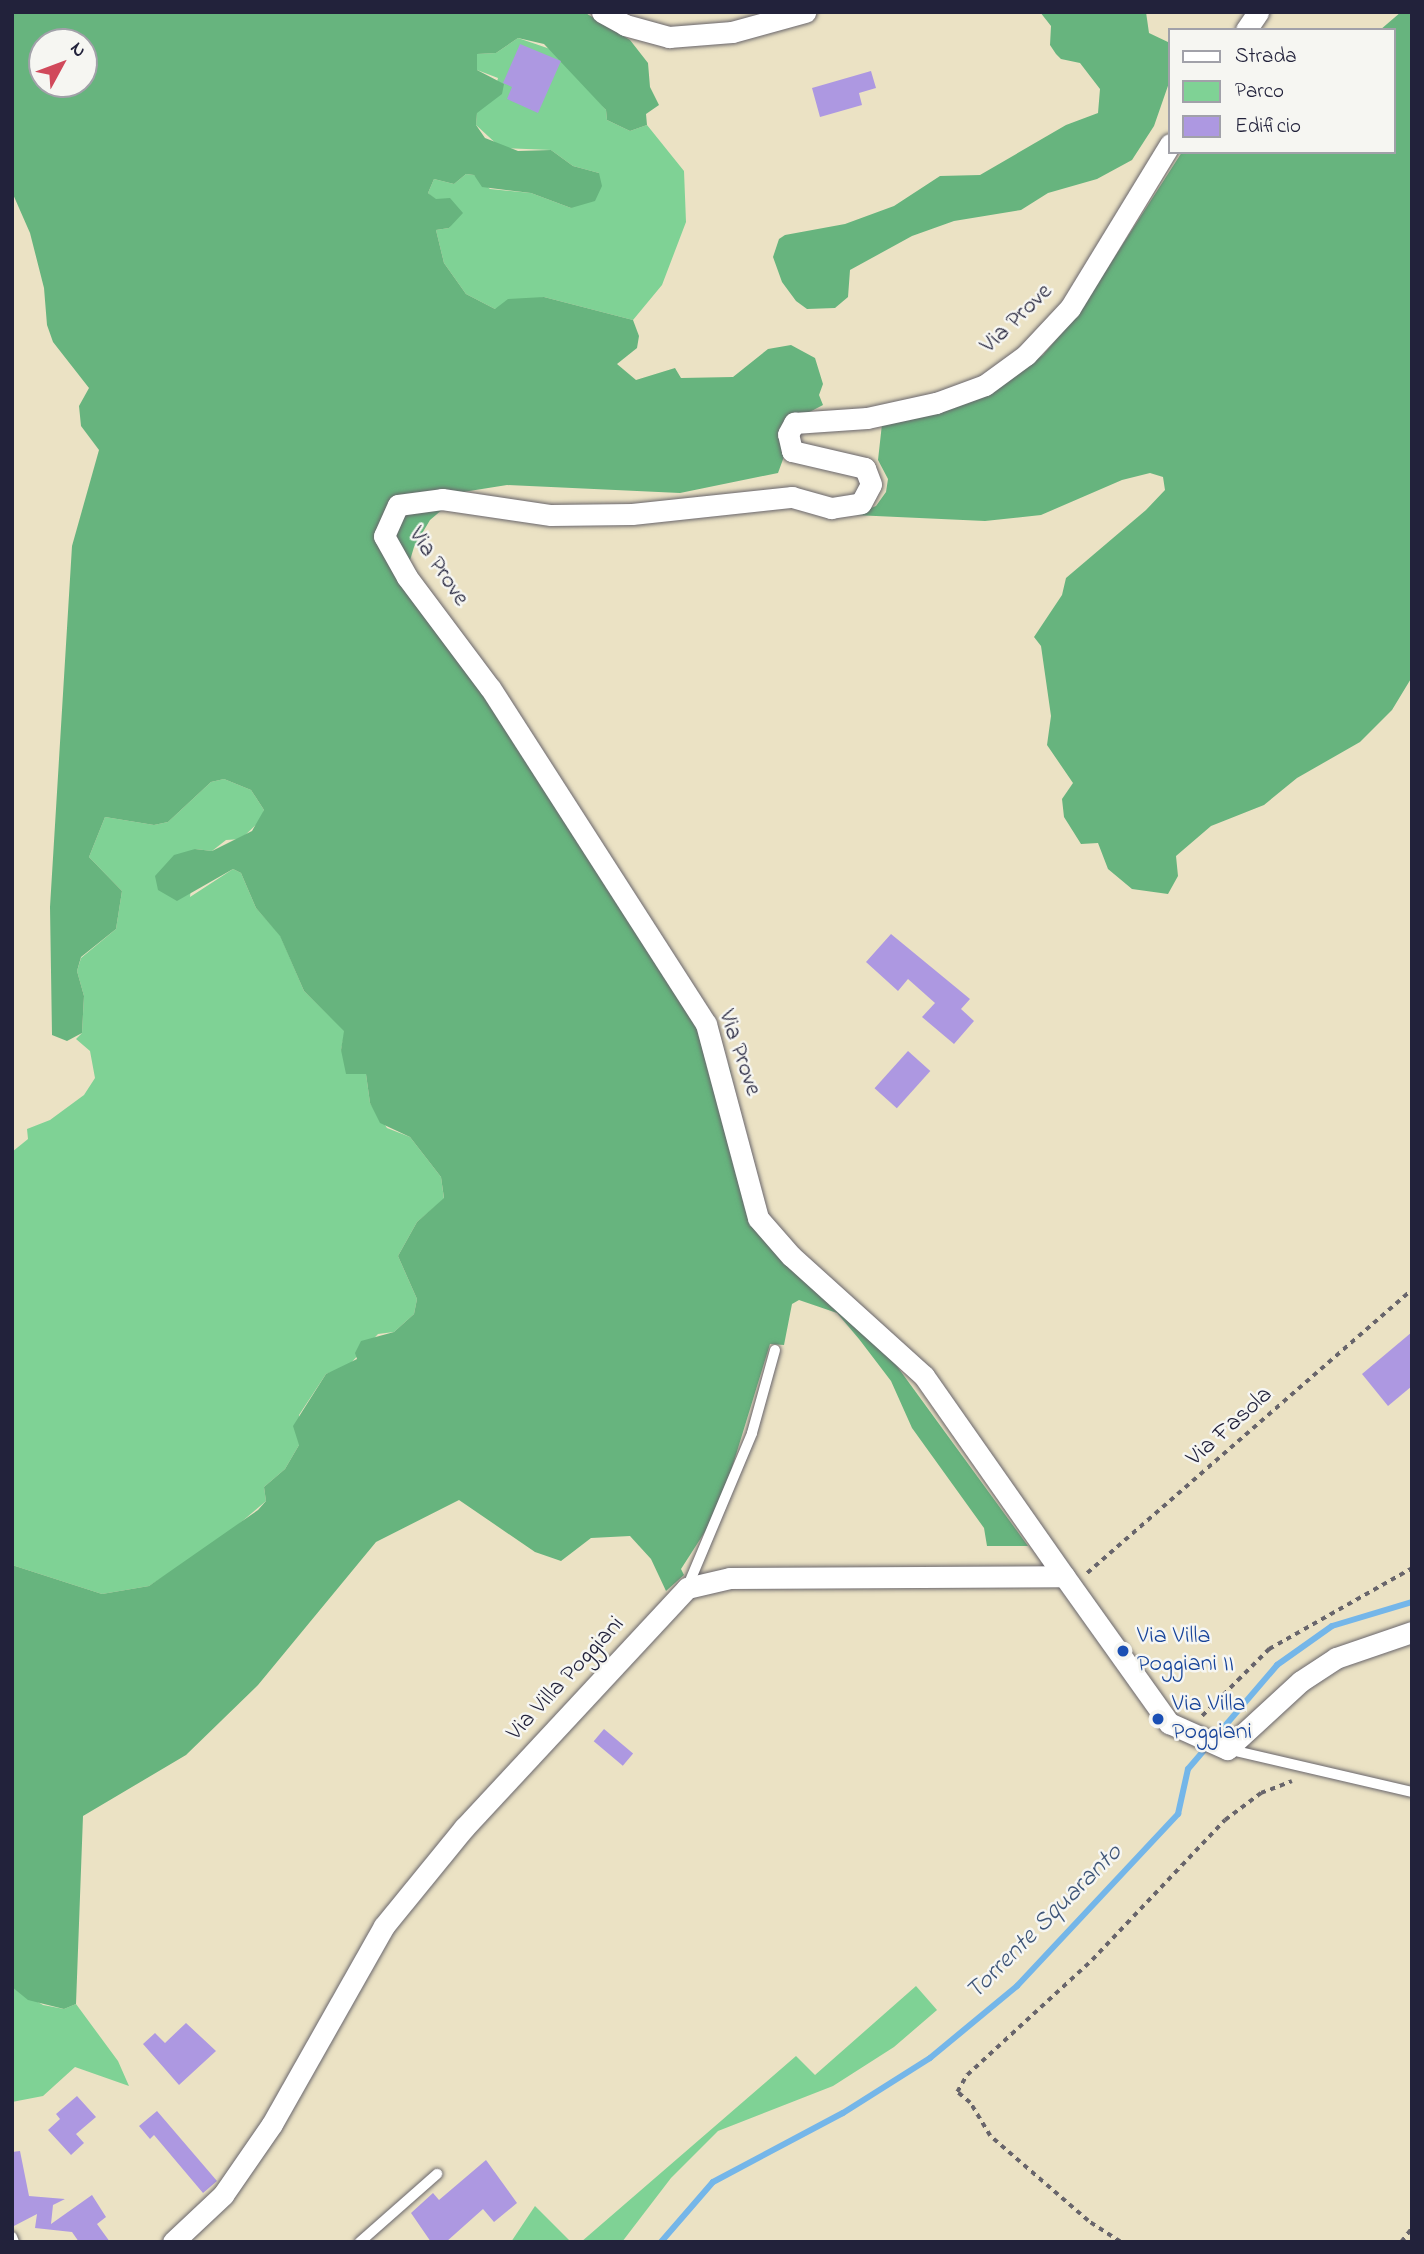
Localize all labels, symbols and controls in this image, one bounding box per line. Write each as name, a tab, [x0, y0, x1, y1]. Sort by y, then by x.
north arrow	[28, 28, 98, 98]
legend	[1168, 28, 1396, 154]
text: N	[63, 37, 92, 64]
text: Strada	[1235, 42, 1297, 72]
text: Parco	[1235, 77, 1284, 107]
text: Edificio	[1235, 112, 1301, 142]
street label: Via Prove	[975, 278, 1059, 360]
street label: Via Prove	[401, 522, 475, 612]
street label: Via Prove	[711, 1006, 767, 1100]
street label: Via Fasola	[1181, 1381, 1279, 1473]
street label: Via Villa Poggiani	[501, 1611, 631, 1747]
place label: Via Villa Poggiani II	[1137, 1623, 1234, 1679]
marker: Via Villa Poggiani II	[1115, 1643, 1131, 1659]
place label: Via Villa Poggiani	[1172, 1691, 1252, 1747]
marker: Via Villa Poggiani	[1150, 1711, 1166, 1727]
water label: Torrente Squaranto	[960, 1838, 1130, 2008]

